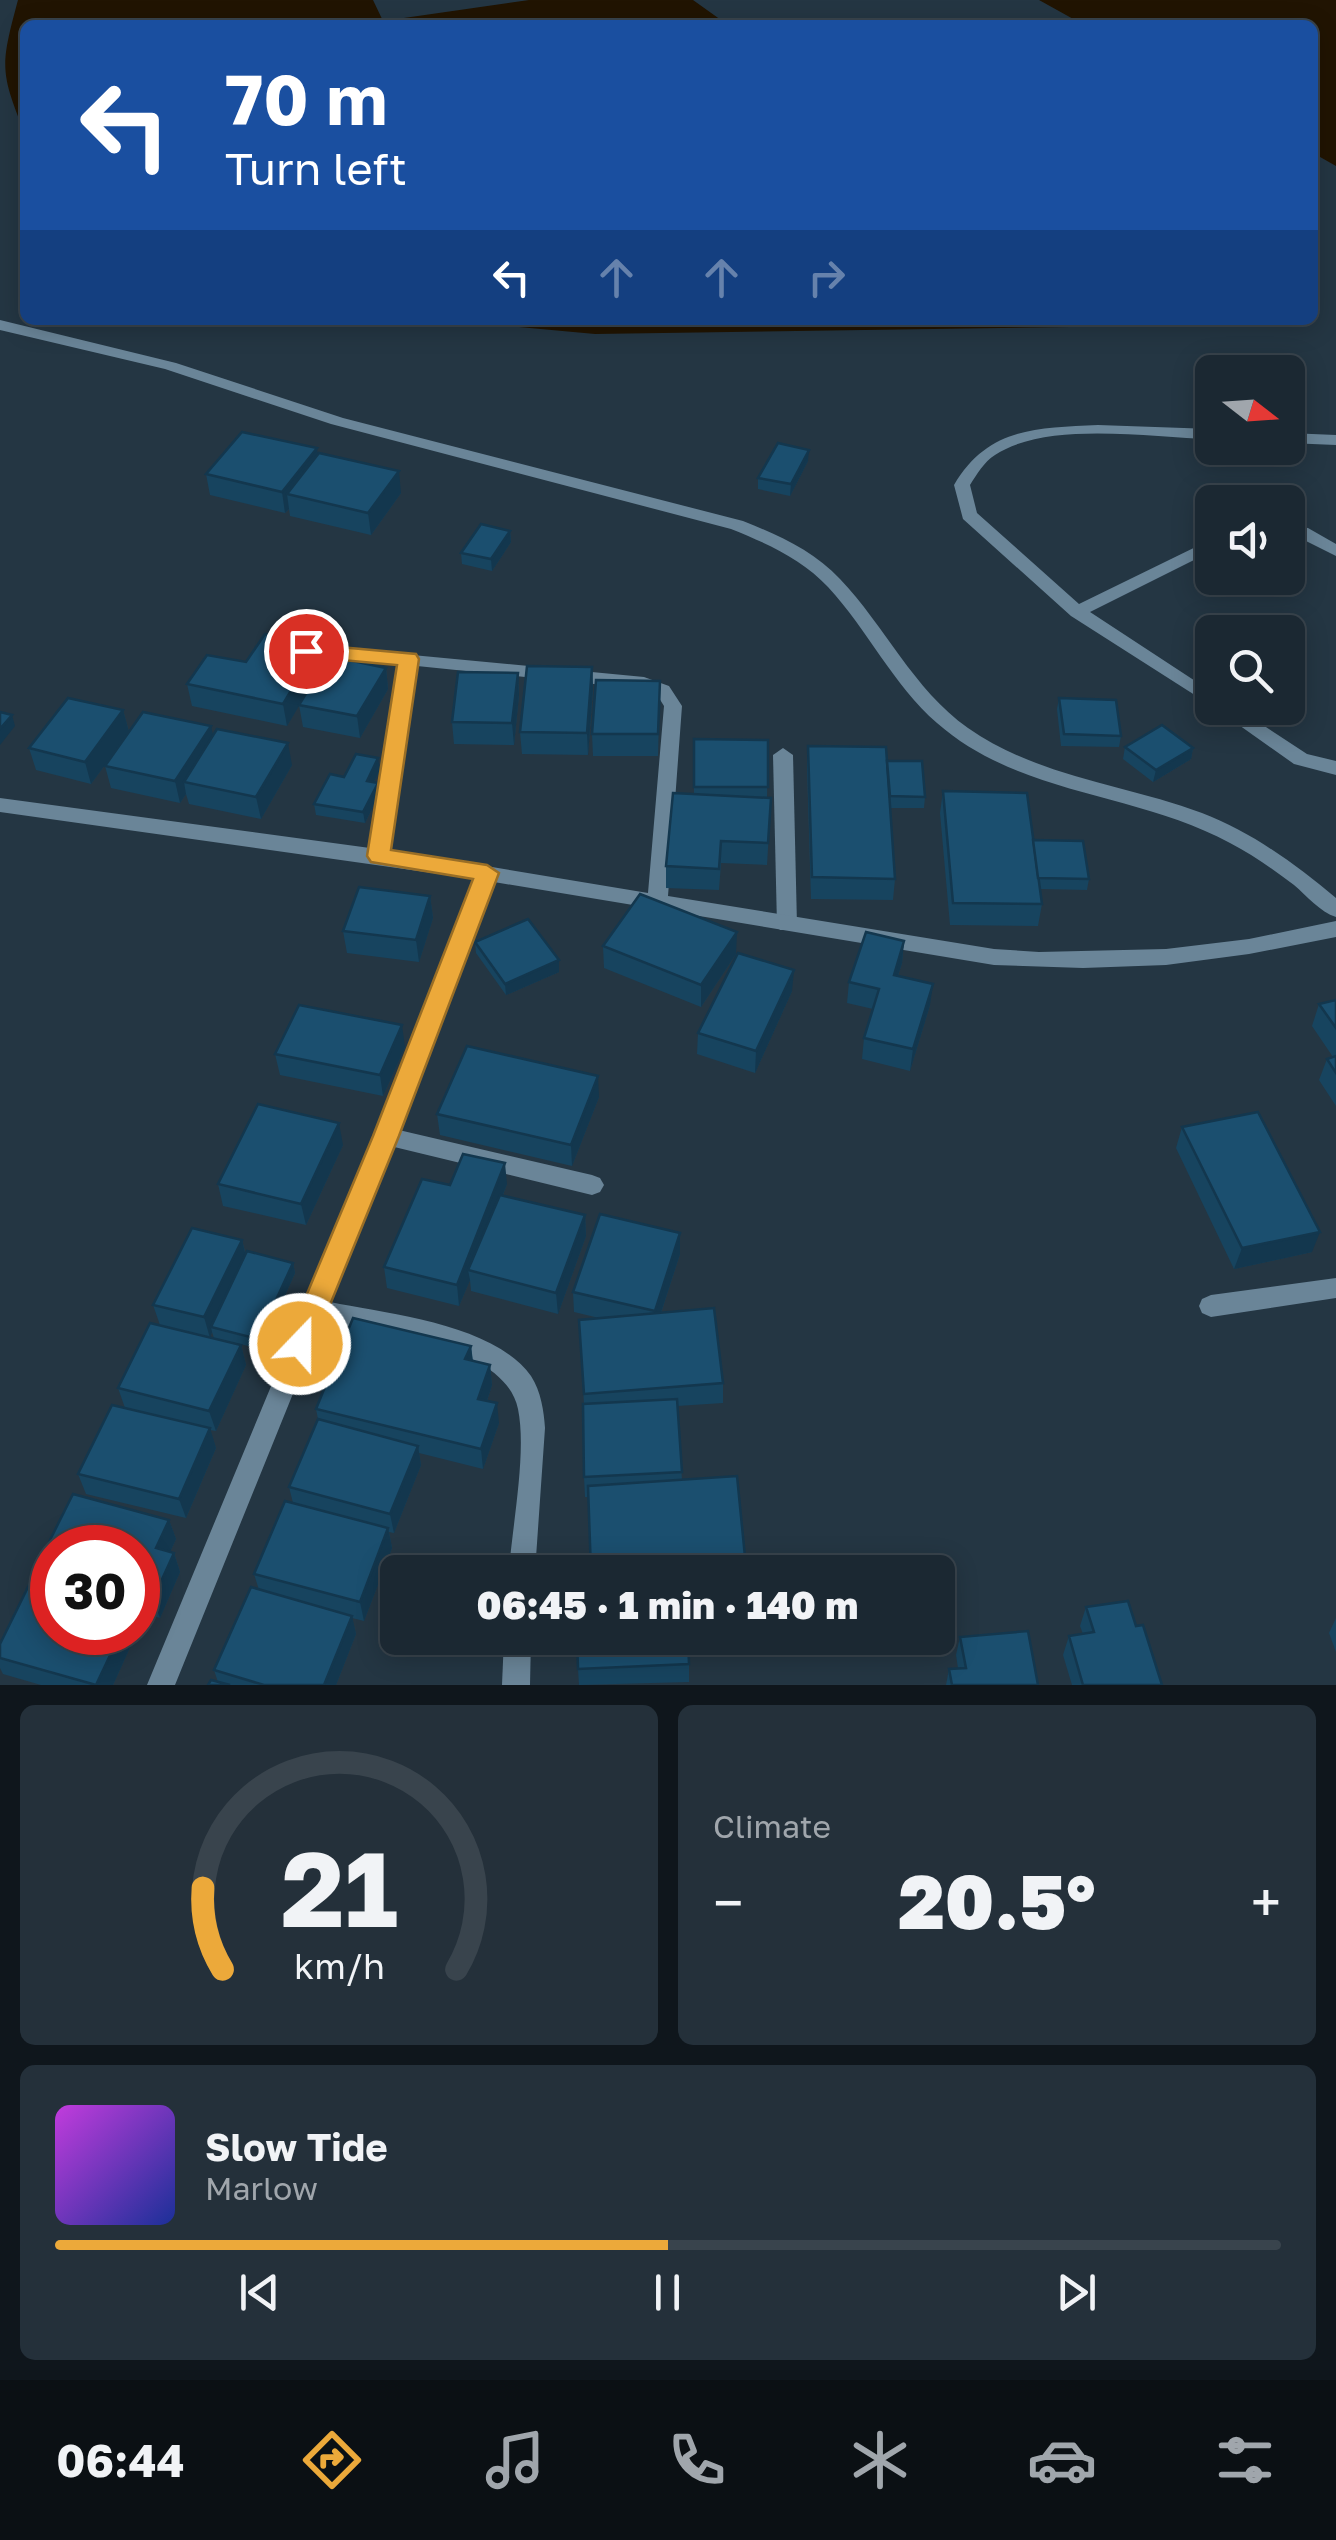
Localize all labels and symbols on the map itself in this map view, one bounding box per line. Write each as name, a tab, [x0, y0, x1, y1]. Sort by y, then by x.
north arrow	[1195, 355, 1305, 465]
pin	[264, 609, 349, 694]
position arrow	[248, 1292, 352, 1396]
speed limit sign: 30	[30, 1525, 160, 1655]

